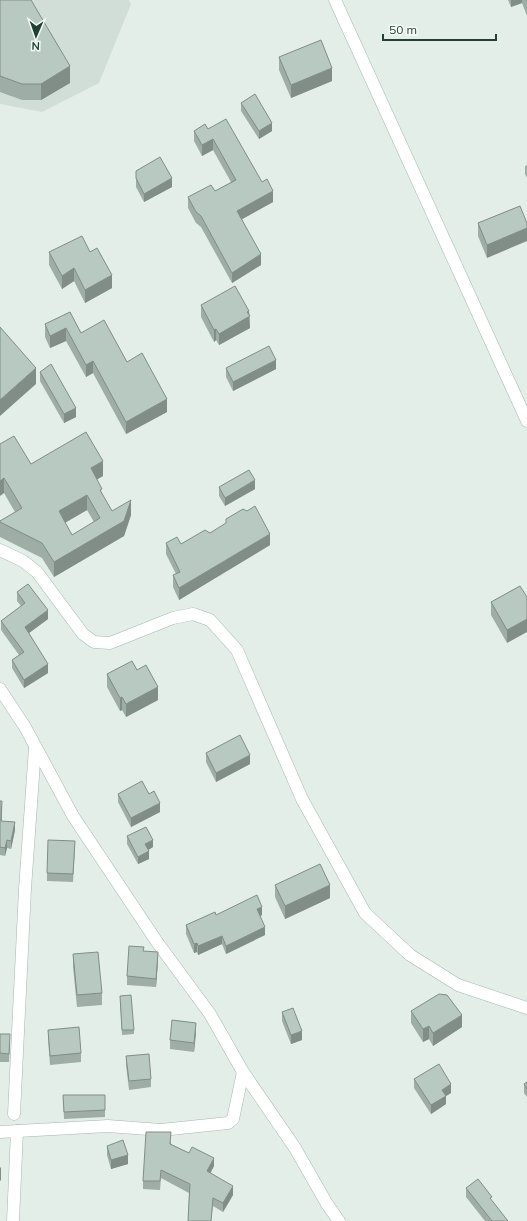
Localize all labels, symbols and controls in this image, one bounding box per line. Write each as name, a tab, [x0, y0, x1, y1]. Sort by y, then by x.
north arrow	[16, 16, 56, 56]
scale bar	[383, 16, 496, 42]
text: 50 m	[389, 22, 417, 37]
text: N	[31, 39, 40, 53]

